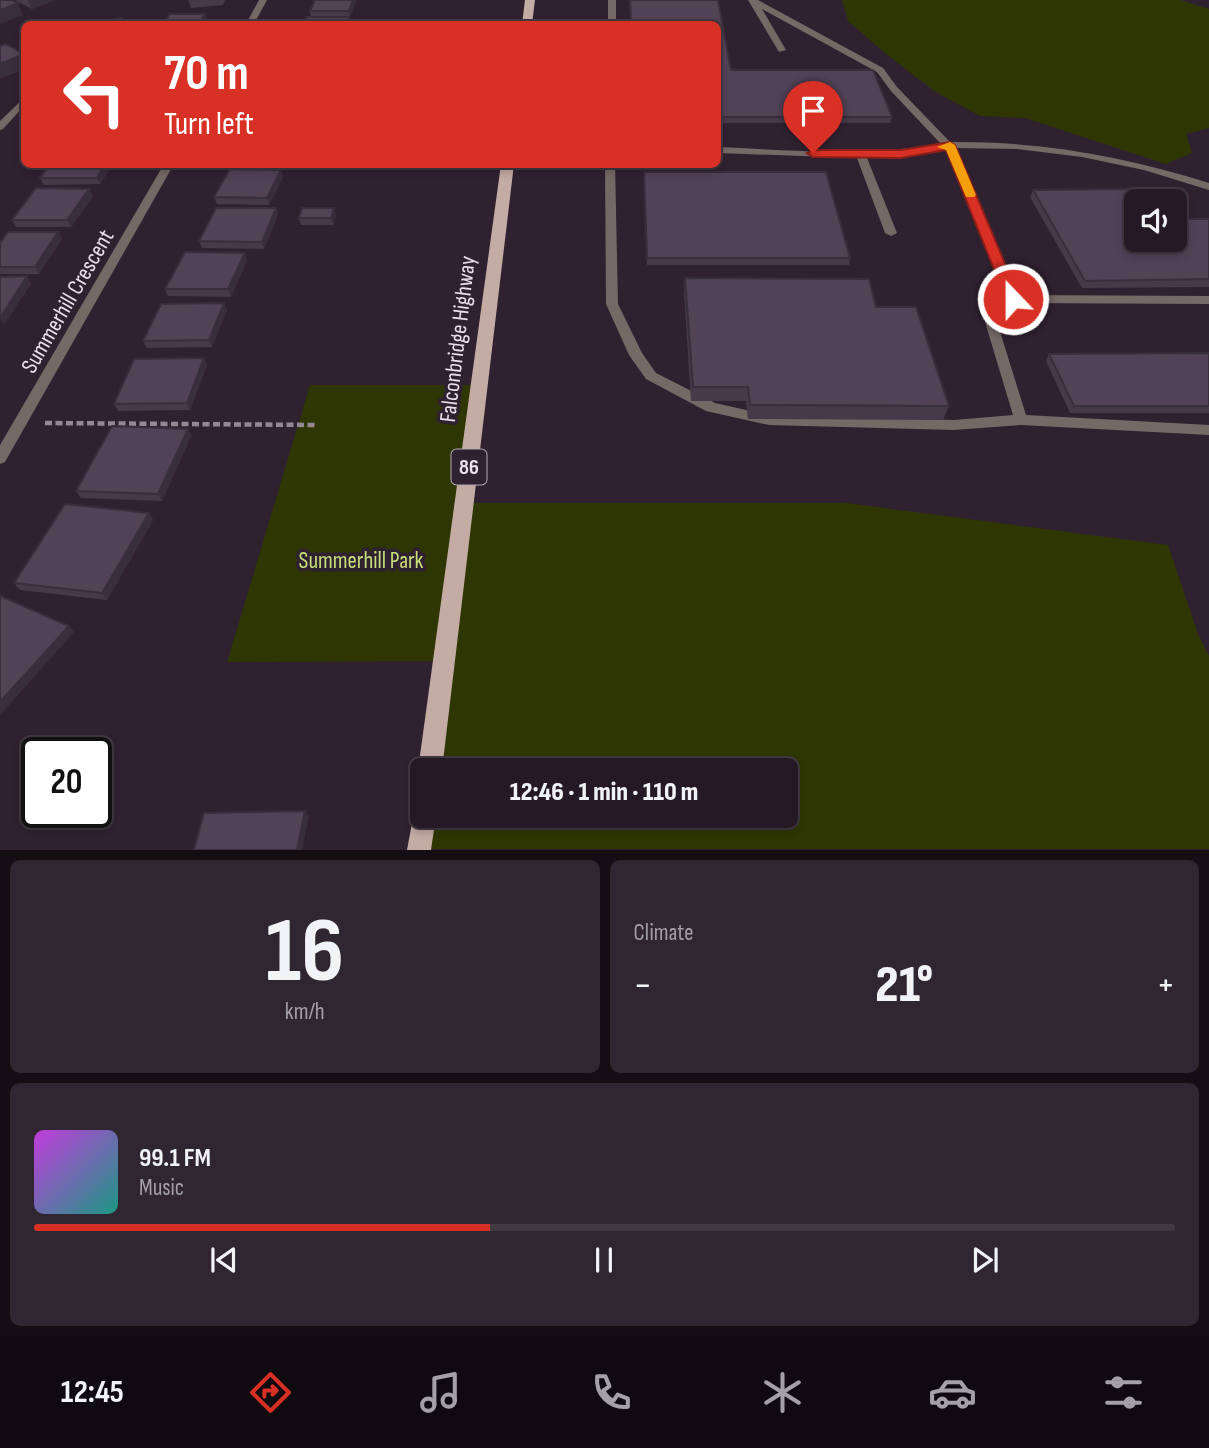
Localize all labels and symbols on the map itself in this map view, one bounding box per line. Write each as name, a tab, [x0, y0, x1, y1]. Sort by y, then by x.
pin	[783, 81, 843, 153]
street label: Summerhill Crescent	[15, 225, 120, 378]
street label: Falconbridge Highway	[434, 254, 482, 424]
position arrow	[976, 262, 1050, 336]
road number: 86	[452, 449, 486, 484]
park label: Summerhill Park	[299, 547, 424, 575]
speed limit sign: 20	[21, 737, 112, 828]

